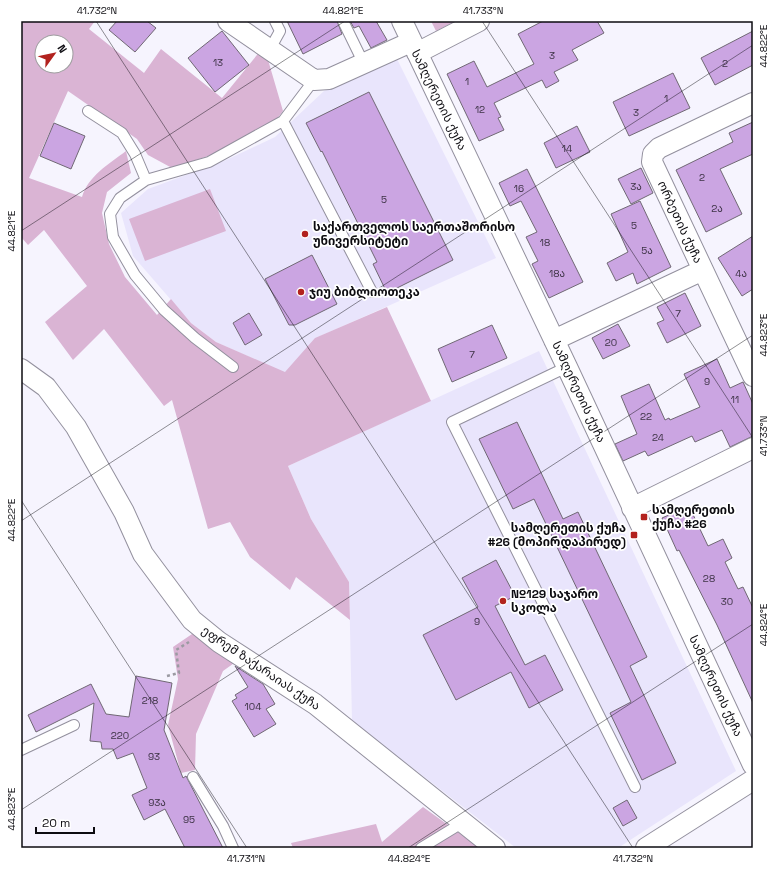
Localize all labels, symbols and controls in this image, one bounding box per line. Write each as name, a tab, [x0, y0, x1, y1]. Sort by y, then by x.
text: 41.732°N	[77, 4, 117, 17]
text: 44.821°E	[323, 4, 364, 17]
text: 41.733°N	[463, 4, 503, 17]
text: 44.822°E	[757, 24, 770, 67]
north arrow	[34, 34, 74, 74]
text: N	[55, 42, 70, 55]
street label: სამღერეთის ქუჩა	[408, 47, 470, 153]
house number: 3	[549, 49, 555, 62]
house number: 13	[213, 56, 223, 69]
house number: 2	[722, 57, 728, 70]
house number: 1	[465, 75, 469, 88]
house number: 1	[664, 92, 668, 105]
house number: 12	[475, 103, 485, 116]
house number: 3	[633, 106, 639, 119]
house number: 14	[562, 142, 572, 155]
house number: 2	[699, 171, 705, 184]
street label: ორბეთის ქუჩა	[654, 178, 706, 266]
house number: 3ა	[630, 180, 642, 193]
house number: 16	[514, 182, 524, 195]
house number: 5	[381, 193, 387, 206]
house number: 2ა	[711, 202, 723, 215]
text: 44.821°E	[5, 210, 18, 251]
place label: საქართველოს საერთაშორისო უნივერსიტეტი	[313, 219, 515, 249]
house number: 5	[631, 219, 637, 232]
marker: საქართველოს საერთაშორისო უნივერსიტეტი	[300, 229, 310, 239]
house number: 18	[540, 236, 550, 249]
house number: 5ა	[641, 244, 653, 257]
house number: 18ა	[549, 267, 565, 280]
house number: 4ა	[735, 267, 747, 280]
place label: ჯიუ ბიბლიოთეკა	[309, 284, 420, 300]
marker: ჯიუ ბიბლიოთეკა	[296, 287, 306, 297]
house number: 7	[675, 307, 681, 320]
text: 44.823°E	[757, 313, 770, 356]
house number: 20	[605, 336, 617, 349]
street label: სამღერეთის ქუჩა	[548, 339, 610, 445]
house number: 7	[469, 348, 475, 361]
house number: 9	[704, 375, 710, 388]
house number: 11	[731, 393, 739, 406]
house number: 22	[640, 410, 652, 423]
text: 41.733°N	[757, 416, 770, 456]
house number: 24	[652, 431, 664, 444]
text: 44.822°E	[5, 498, 18, 541]
place label: სამღერეთის ქუჩა #26	[652, 502, 735, 532]
marker: სამღერეთის ქუჩა #26	[639, 512, 649, 522]
place label: სამღერეთის ქუჩა #26 (მოპირდაპირედ)	[488, 520, 626, 550]
marker: სამღერეთის ქუჩა #26 (მოპირდაპირედ)	[629, 530, 639, 540]
house number: 28	[703, 572, 715, 585]
place label: №129 საჯარო სკოლა	[511, 586, 598, 616]
house number: 30	[721, 595, 733, 608]
marker: №129 საჯარო სკოლა	[498, 596, 508, 606]
text: 44.824°E	[757, 603, 770, 646]
house number: 9	[474, 615, 480, 628]
street label: ეფრემ ზაქარაიას ქუჩა	[199, 622, 323, 714]
street label: სამღერეთის ქუჩა	[685, 633, 747, 739]
house number: 218	[142, 694, 158, 707]
house number: 104	[245, 700, 261, 713]
house number: 220	[111, 729, 129, 742]
house number: 93	[148, 750, 160, 763]
text: 44.823°E	[5, 787, 18, 830]
house number: 93ა	[148, 796, 166, 809]
scale bar	[36, 809, 94, 835]
house number: 95	[183, 813, 195, 826]
text: 20 m	[42, 815, 70, 831]
text: 41.731°N	[227, 852, 265, 865]
text: 44.824°E	[388, 852, 431, 865]
text: 41.732°N	[613, 852, 653, 865]

